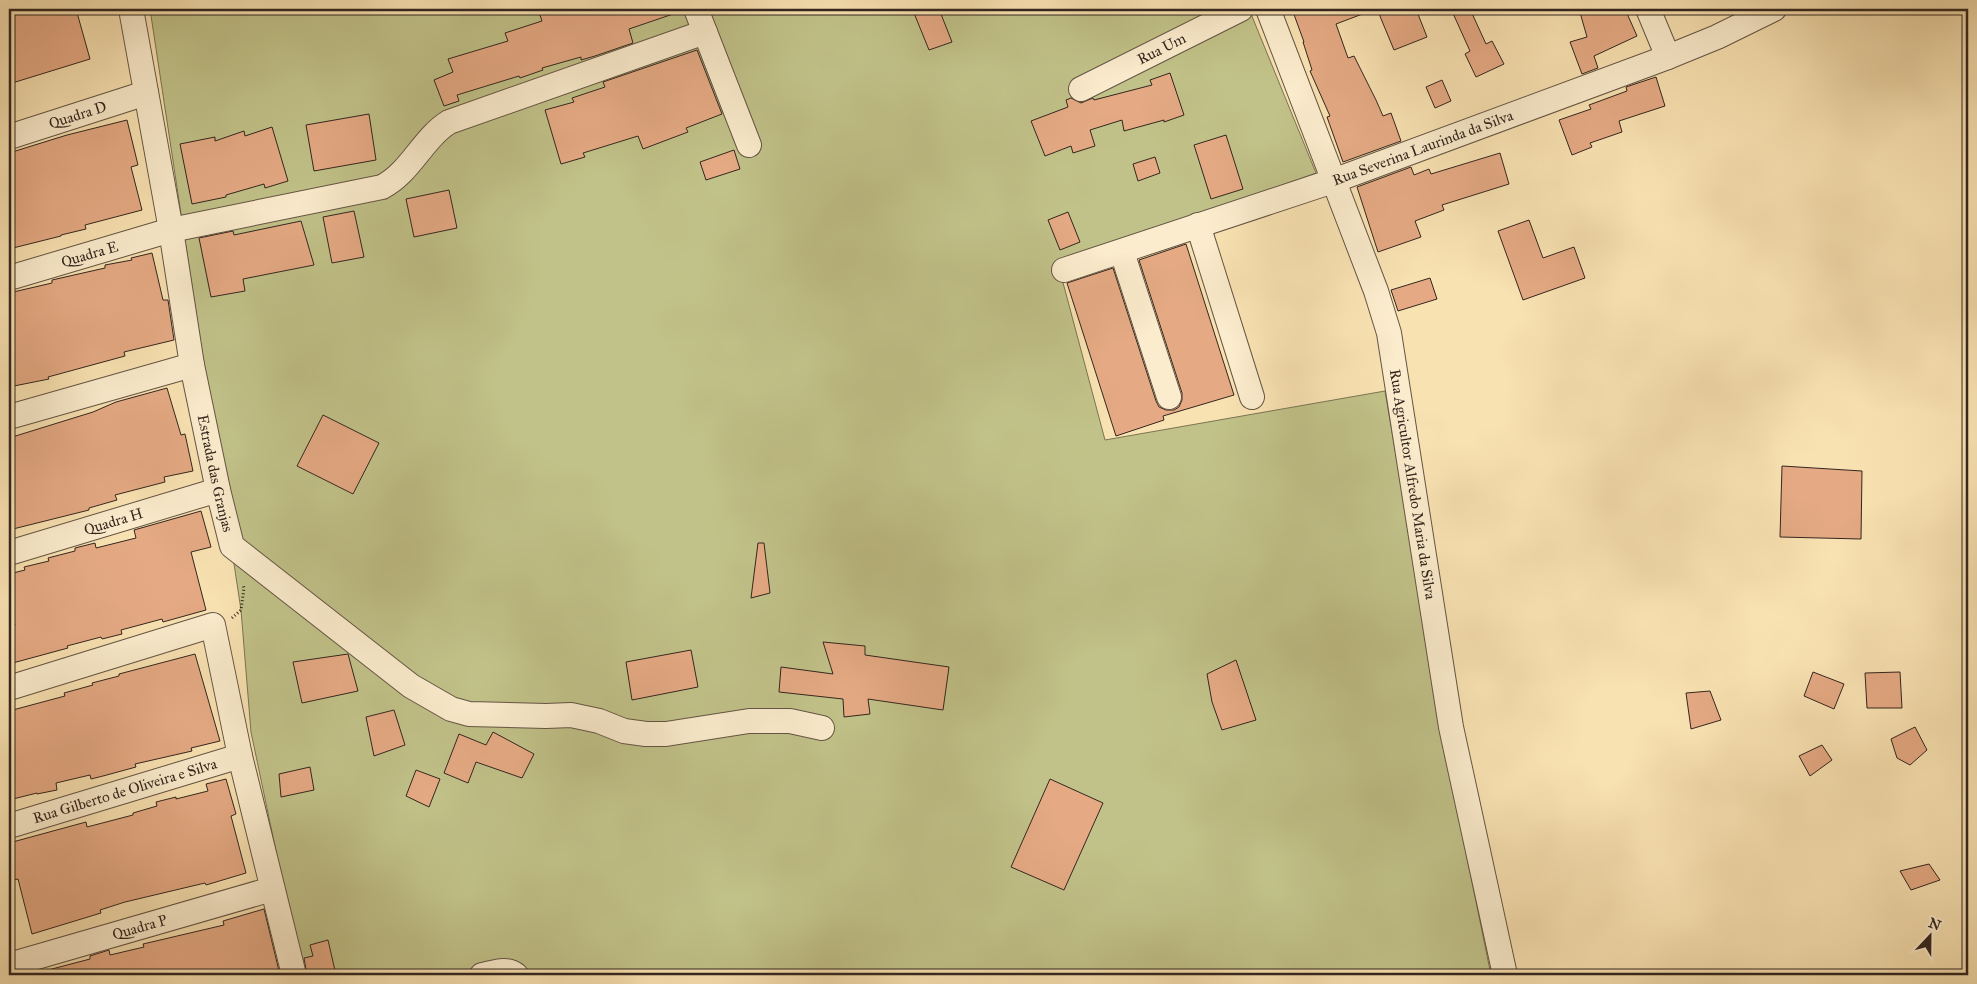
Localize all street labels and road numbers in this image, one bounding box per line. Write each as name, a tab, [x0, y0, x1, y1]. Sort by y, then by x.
street label: Rua Um	[1134, 29, 1189, 68]
street label: Quadra D	[46, 97, 109, 133]
street label: Rua Severina Laurinda da Silva	[1330, 106, 1516, 189]
street label: Quadra E	[59, 237, 120, 271]
street label: Rua Agricultor Alfredo Maria da Silva	[1386, 368, 1440, 601]
street label: Estrada das Granjas	[194, 413, 237, 534]
street label: Quadra H	[82, 504, 145, 539]
street label: Rua Gilberto de Oliveira e Silva	[31, 754, 220, 827]
street label: Quadra P	[110, 911, 170, 944]

